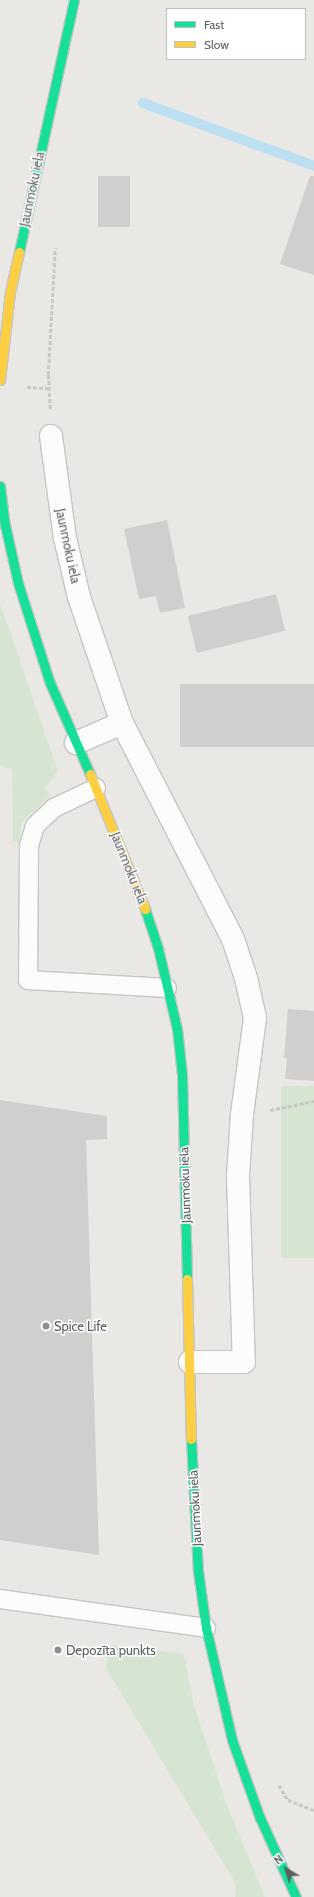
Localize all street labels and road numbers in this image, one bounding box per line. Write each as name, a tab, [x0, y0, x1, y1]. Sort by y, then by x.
street label: Jaunmoku iela	[16, 150, 48, 228]
street label: Jaunmoku iela	[52, 507, 84, 585]
street label: Jaunmoku iela	[107, 830, 151, 906]
street label: Jaunmoku iela	[176, 1147, 194, 1223]
street label: Jaunmoku iela	[185, 1469, 205, 1547]

